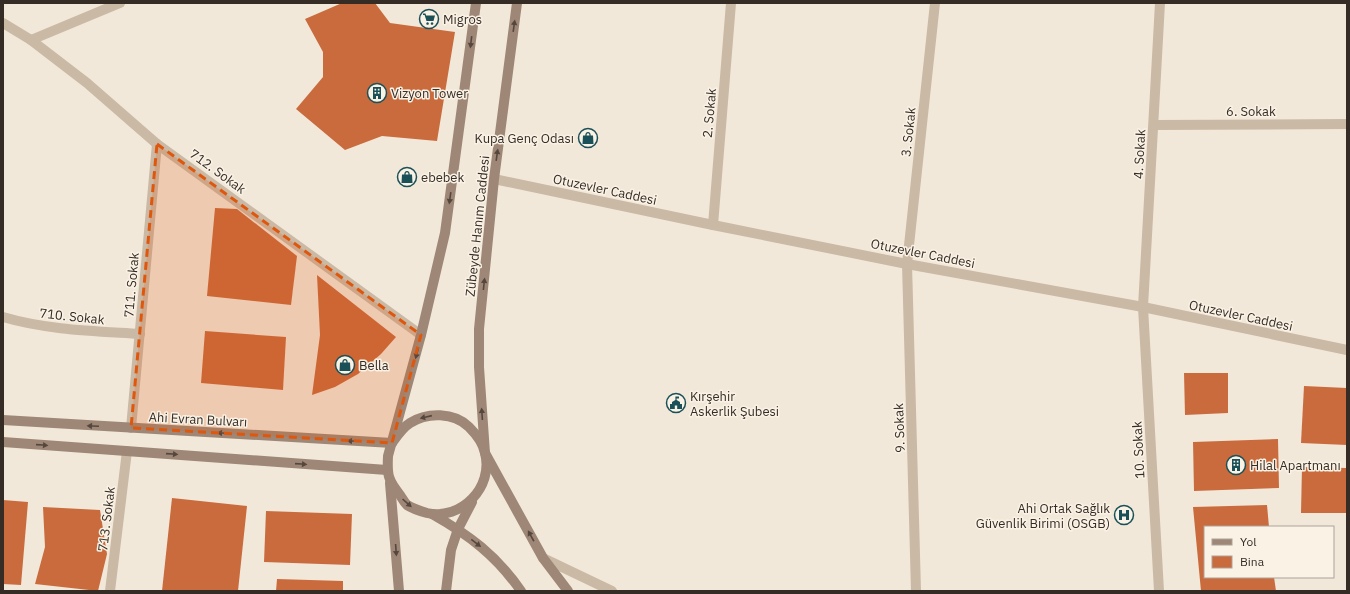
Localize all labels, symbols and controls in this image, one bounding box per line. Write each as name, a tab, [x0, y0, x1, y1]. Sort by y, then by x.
supermarket icon: Migros	[418, 8, 440, 30]
place label: Migros	[443, 11, 482, 28]
one-way arrow	[511, 20, 518, 32]
one-way arrow	[468, 36, 474, 48]
building icon: Vizyon Tower	[366, 82, 388, 104]
place label: Vizyon Tower	[391, 85, 468, 102]
street label: 2. Sokak	[699, 87, 720, 139]
street label: 6. Sokak	[1226, 103, 1276, 120]
street label: 3. Sokak	[897, 106, 920, 158]
shop icon: Kupa Genç Odası	[577, 127, 599, 149]
street label: 4. Sokak	[1130, 129, 1149, 179]
place label: Kupa Genç Odası	[475, 130, 574, 147]
street label: 712. Sokak	[186, 145, 249, 198]
one-way arrow	[494, 149, 500, 161]
street label: Zübeyde Hanım Caddesi	[462, 155, 493, 297]
shop icon: ebebek	[396, 166, 418, 188]
place label: ebebek	[421, 169, 464, 186]
street label: Otuzevler Caddesi	[551, 170, 658, 209]
one-way arrow	[447, 192, 453, 204]
street label: Otuzevler Caddesi	[869, 235, 976, 272]
street label: 711. Sokak	[120, 252, 143, 318]
one-way arrow	[481, 278, 487, 290]
street label: Otuzevler Caddesi	[1187, 296, 1294, 335]
street label: 710. Sokak	[39, 305, 106, 328]
one-way arrow	[413, 346, 419, 359]
shop icon: Bella	[334, 354, 356, 376]
place label: Bella	[359, 357, 389, 374]
place label: Kırşehir Askerlik Şubesi	[690, 388, 779, 420]
public building icon: Kırşehir Askerlik Şubesi	[665, 392, 687, 414]
street label: 9. Sokak	[890, 403, 909, 453]
street label: Ahi Evran Bulvarı	[148, 408, 248, 431]
one-way arrow	[479, 408, 486, 420]
one-way arrow	[419, 415, 432, 421]
street label: 10. Sokak	[1128, 421, 1148, 479]
one-way arrow	[87, 422, 99, 429]
one-way arrow	[217, 430, 229, 437]
one-way arrow	[346, 438, 359, 444]
one-way arrow	[36, 441, 48, 448]
one-way arrow	[166, 450, 178, 457]
building icon: Hilal Apartmanı	[1225, 454, 1247, 476]
place label: Hilal Apartmanı	[1250, 457, 1341, 474]
one-way arrow	[295, 460, 307, 467]
street label: 713. Sokak	[94, 485, 119, 553]
one-way arrow	[402, 498, 412, 507]
place label: Ahi Ortak Sağlık Güvenlik Birimi (OSGB)	[976, 500, 1110, 532]
hospital icon: Ahi Ortak Sağlık Güvenlik Birimi (OSGB)	[1113, 504, 1135, 526]
legend	[1204, 526, 1334, 578]
one-way arrow	[527, 530, 534, 542]
text: Yol	[1240, 534, 1257, 549]
one-way arrow	[471, 539, 482, 547]
one-way arrow	[392, 544, 399, 556]
text: Bina	[1240, 554, 1265, 569]

